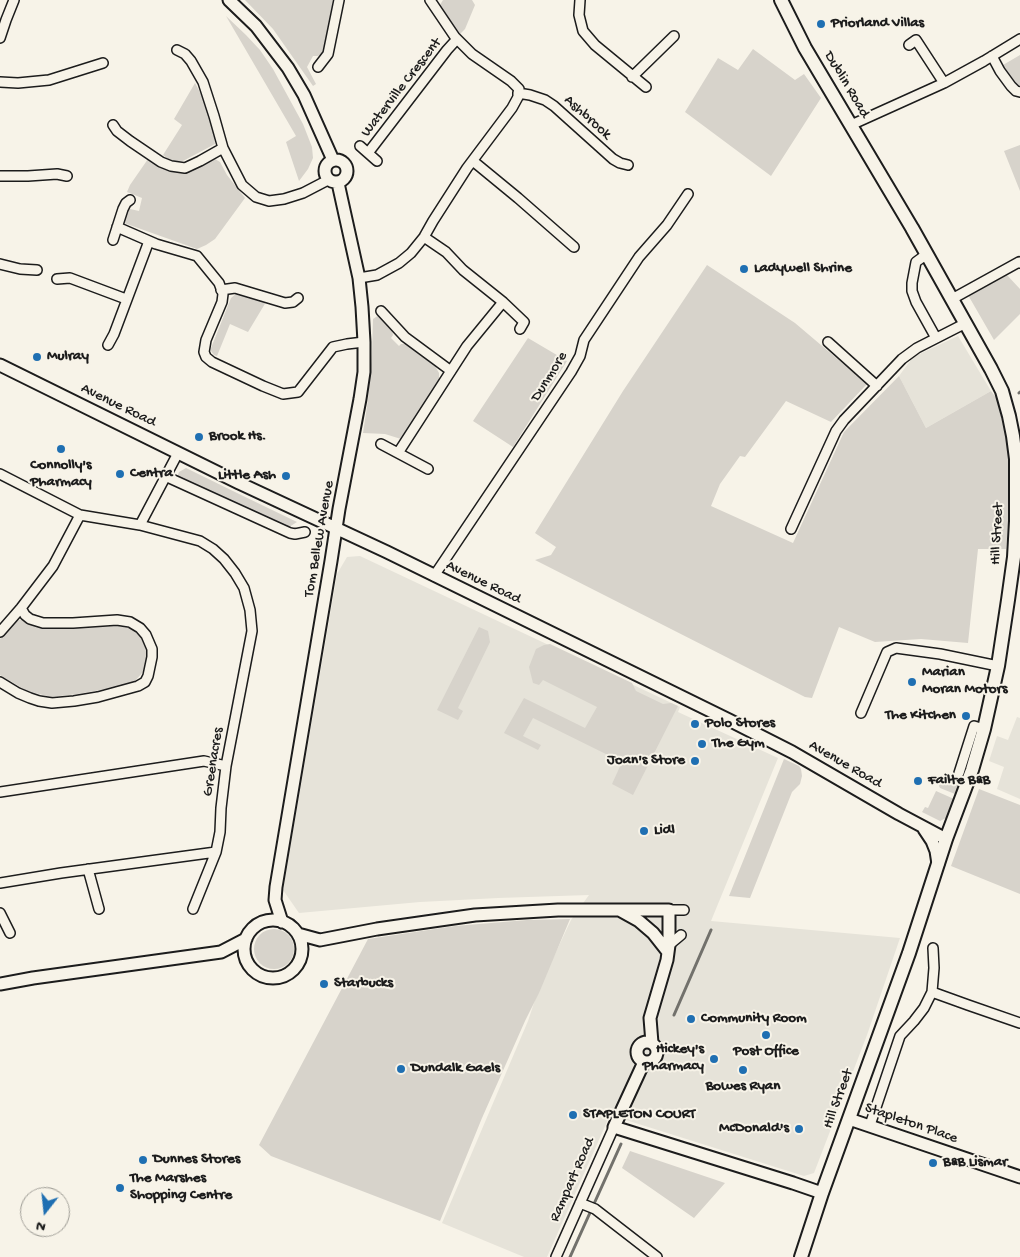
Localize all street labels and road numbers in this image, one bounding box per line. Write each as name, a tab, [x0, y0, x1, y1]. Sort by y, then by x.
street label: Waterville Crescent	[358, 35, 446, 141]
street label: Dublin Road	[819, 48, 873, 122]
street label: Ashbrook	[559, 92, 615, 144]
street label: Dunmore	[528, 349, 572, 405]
street label: Avenue Road	[77, 380, 159, 432]
street label: Tom Bellew Avenue	[301, 479, 339, 599]
street label: Hill Street	[987, 503, 1009, 565]
street label: Avenue Road	[442, 557, 524, 609]
street label: Greenacres	[200, 726, 228, 798]
street label: Avenue Road	[805, 737, 885, 793]
street label: Hill Street	[820, 1067, 858, 1131]
street label: Stapleton Place	[862, 1100, 960, 1148]
street label: Rampart Road	[546, 1135, 600, 1225]

